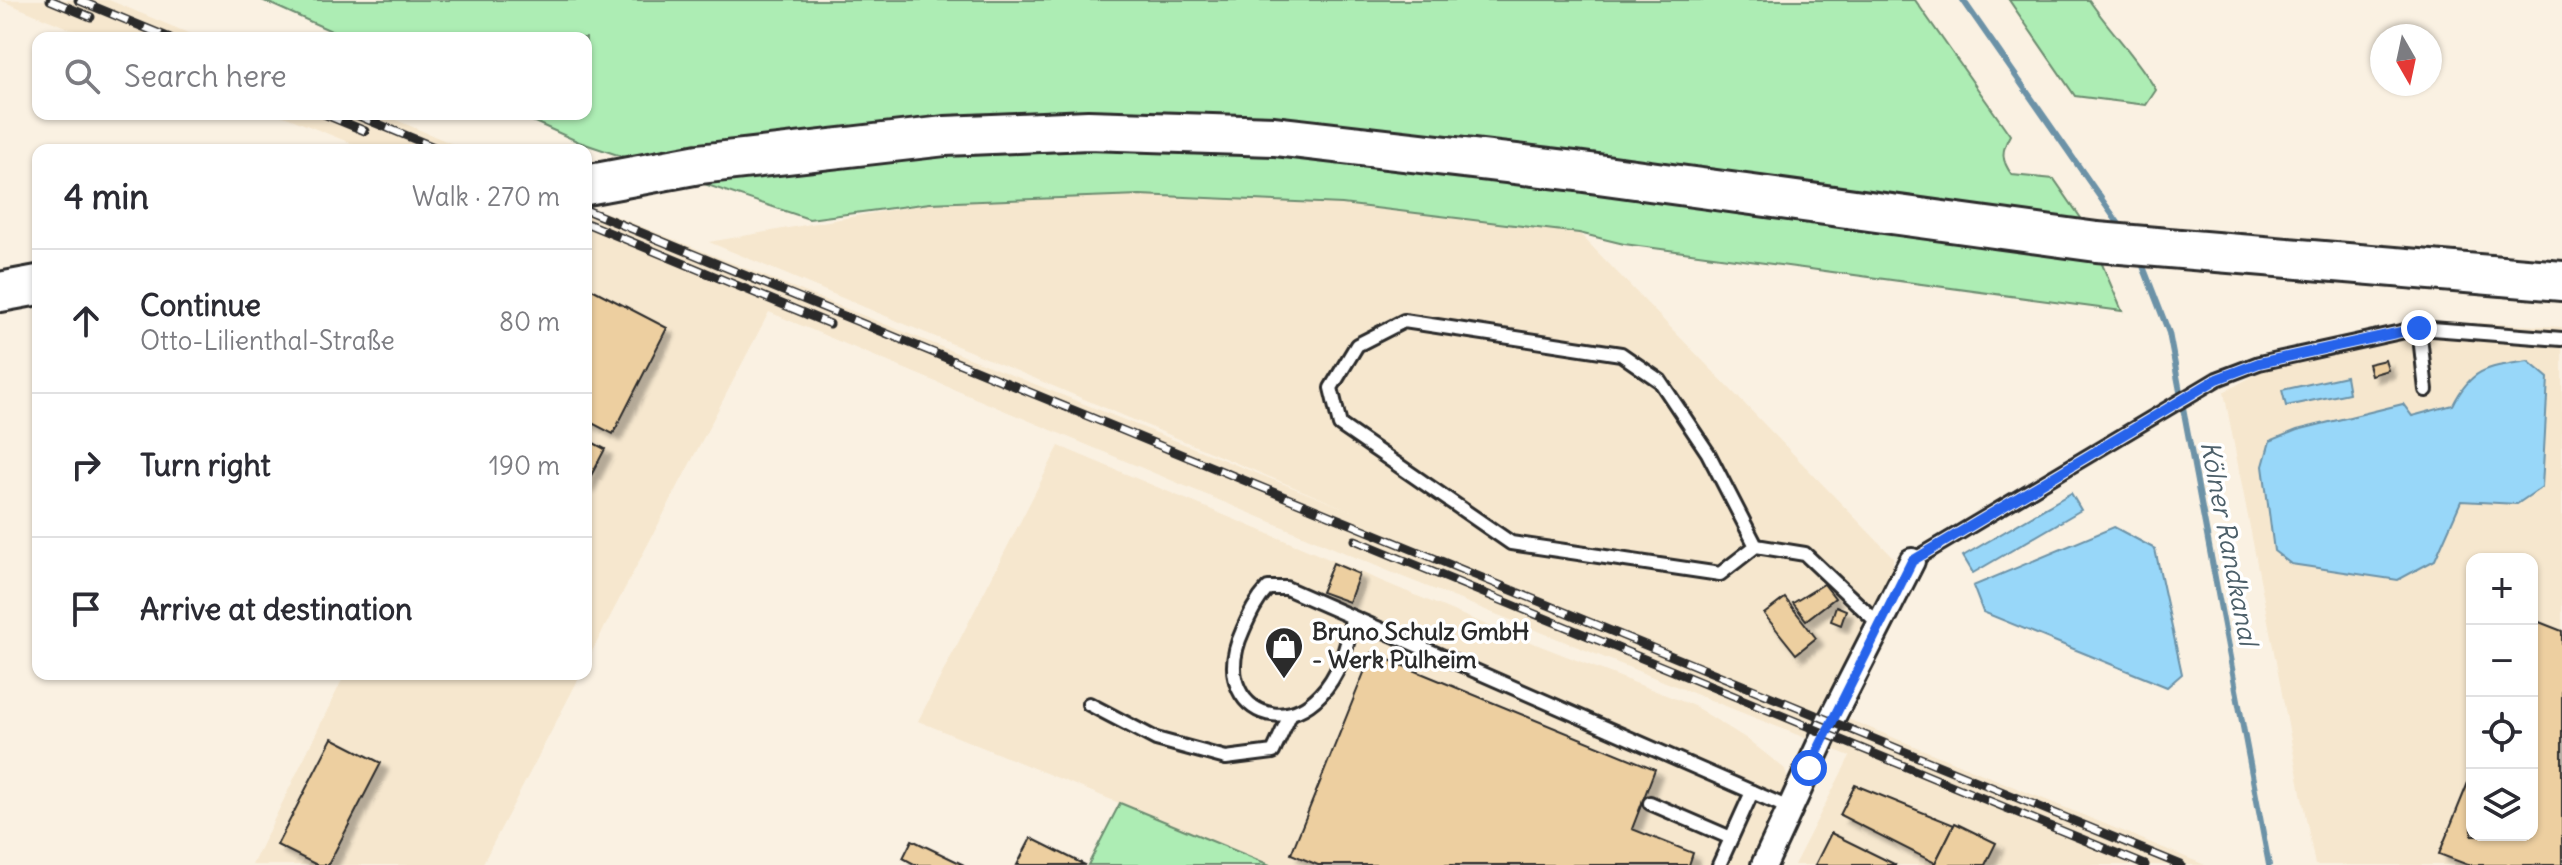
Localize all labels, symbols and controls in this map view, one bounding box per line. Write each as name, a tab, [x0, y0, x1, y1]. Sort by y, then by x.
north arrow	[2370, 24, 2442, 96]
search box	[32, 32, 592, 120]
icon: search	[60, 54, 104, 98]
text: Search here	[124, 57, 287, 95]
text: 4 min	[64, 175, 149, 218]
text: Walk · 270 m	[412, 180, 560, 213]
text: Continue	[140, 286, 261, 324]
icon: ahead	[64, 299, 108, 343]
text: 80 m	[499, 305, 560, 338]
route end	[2401, 310, 2437, 346]
text: Otto-Lilienthal-Straße	[140, 324, 395, 357]
water label: Kölner Randkanal	[2194, 438, 2266, 651]
icon: right	[64, 443, 108, 487]
text: Turn right	[140, 446, 271, 484]
text: 190 m	[489, 449, 560, 482]
map controls	[2466, 553, 2538, 841]
button: +	[2466, 553, 2538, 625]
icon: arrive	[64, 587, 108, 631]
text: Arrive at destination	[140, 590, 412, 628]
place label: Bruno Schulz GmbH - Werk Pulheim	[1312, 616, 1529, 674]
shop icon: Bruno Schulz GmbH - Werk Pulheim	[1263, 625, 1305, 680]
button: −	[2466, 625, 2538, 697]
button: locate	[2466, 697, 2538, 769]
route start	[1791, 750, 1827, 786]
button: layers	[2466, 769, 2538, 841]

